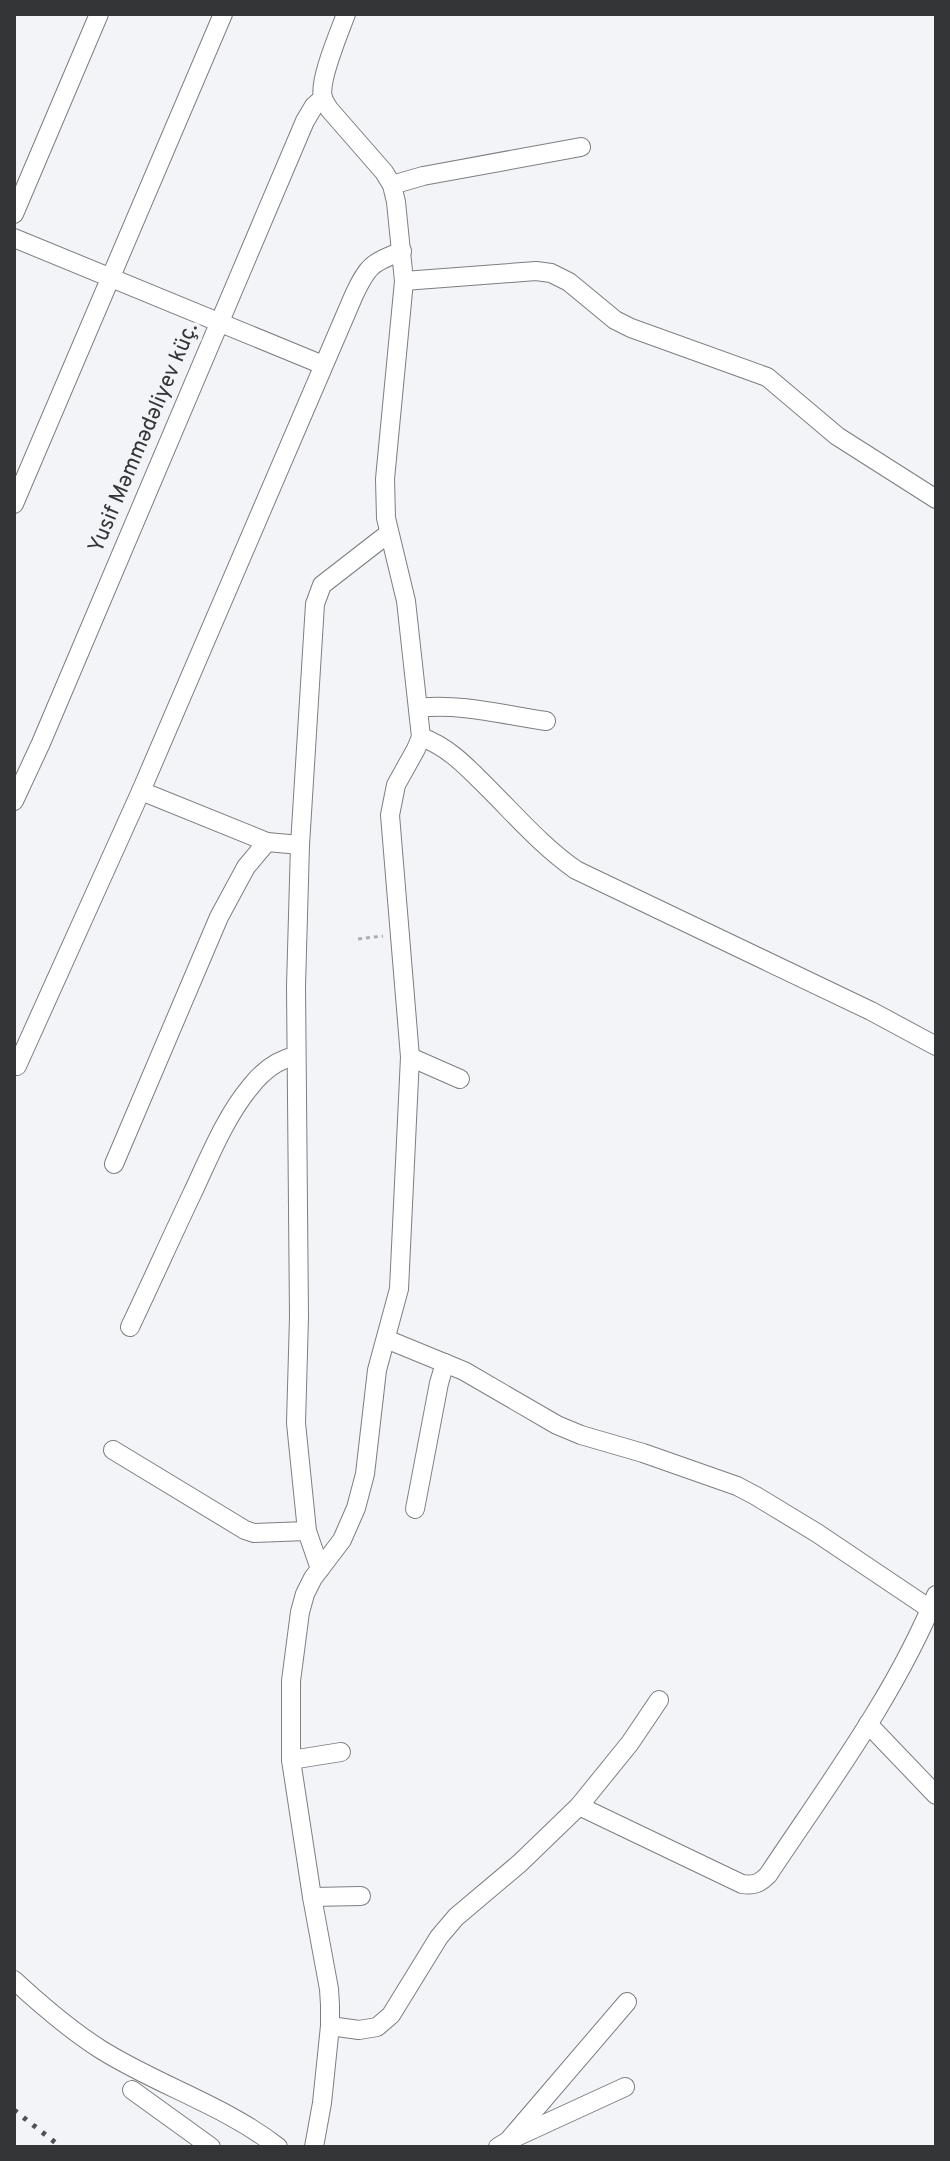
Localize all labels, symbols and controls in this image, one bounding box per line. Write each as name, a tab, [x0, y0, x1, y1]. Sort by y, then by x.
street label: Yusif Məmmədəliyev küç.	[83, 319, 205, 557]

